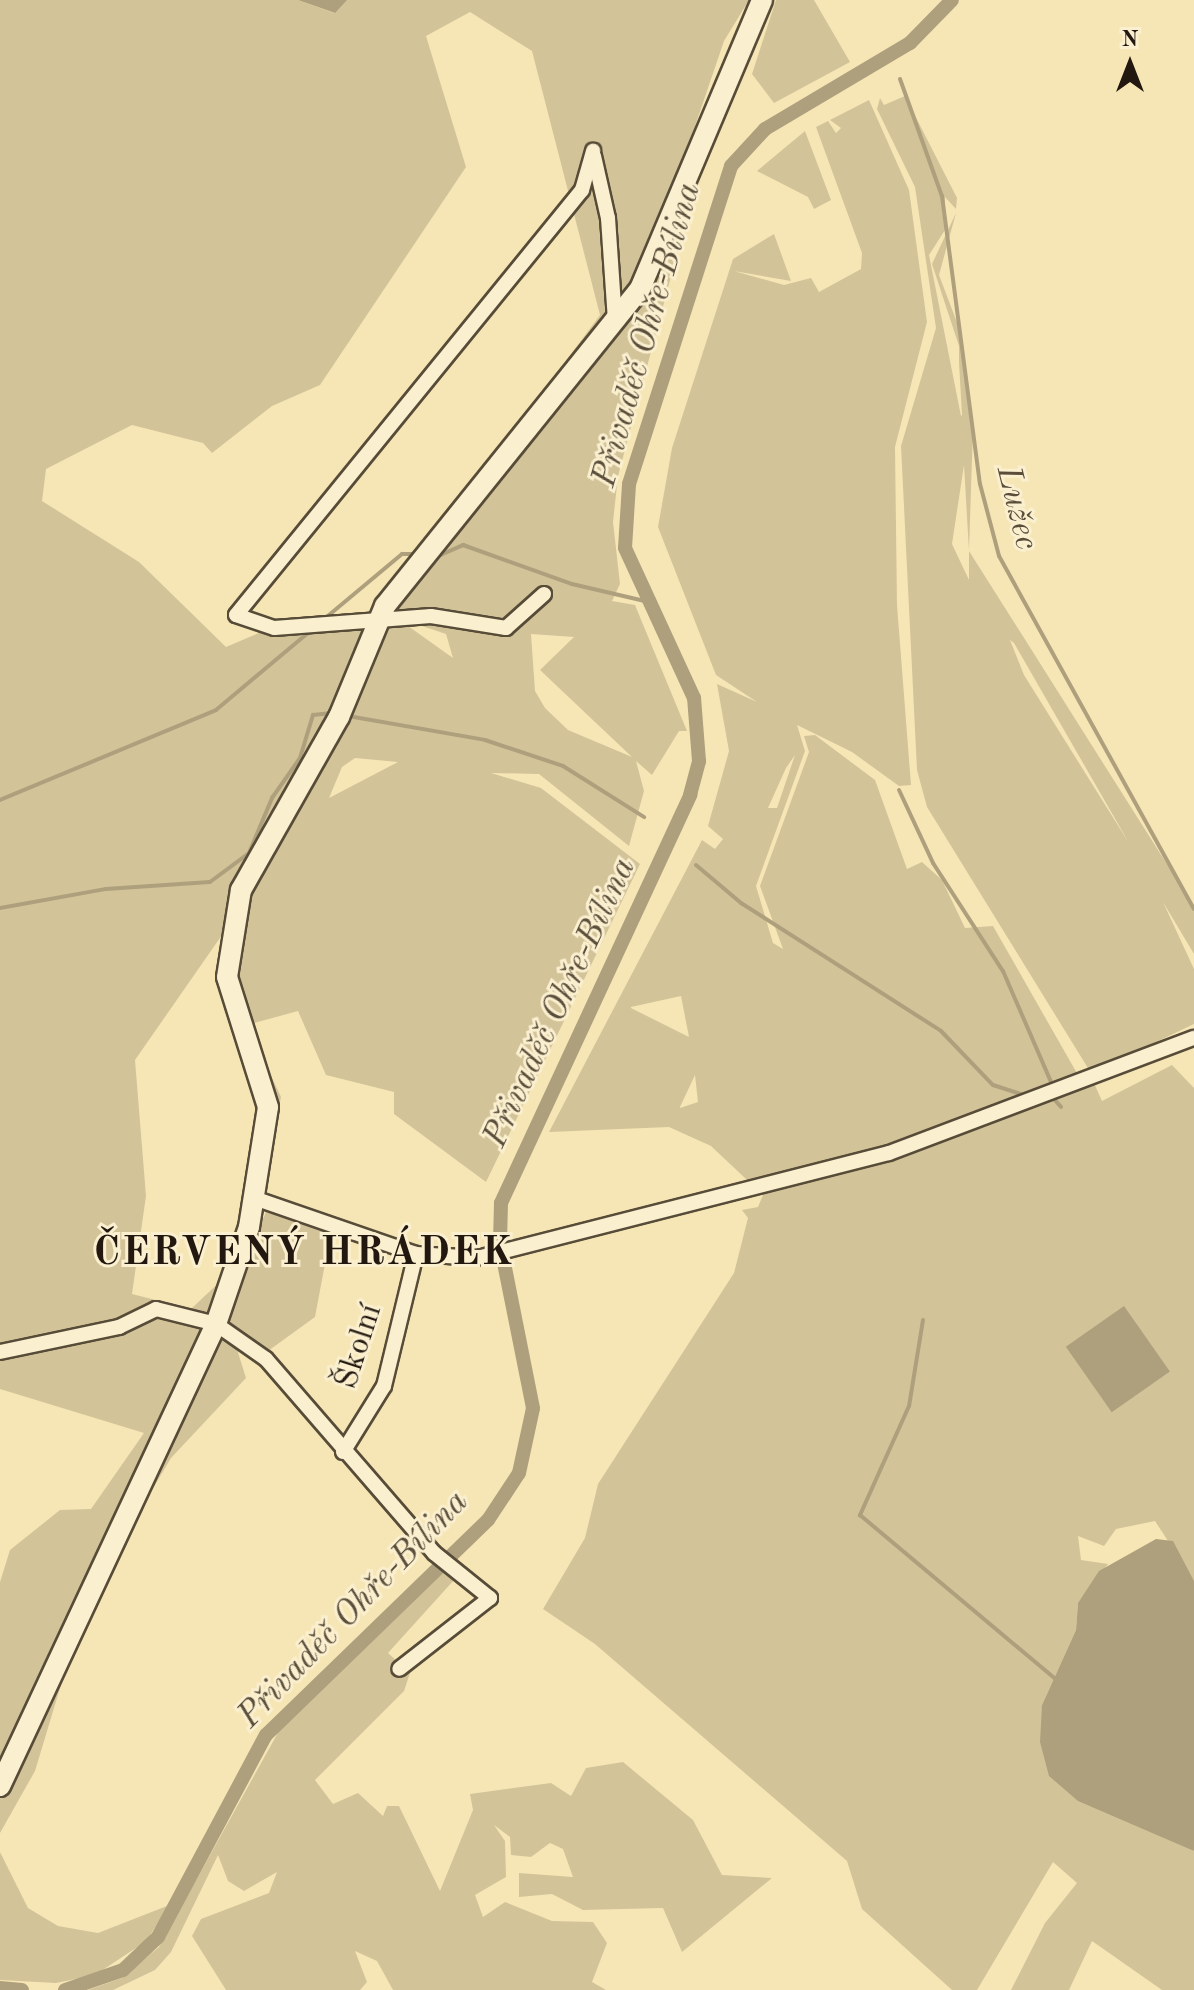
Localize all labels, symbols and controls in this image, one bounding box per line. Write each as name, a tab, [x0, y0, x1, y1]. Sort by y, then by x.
north arrow	[1090, 24, 1170, 104]
text: N	[1122, 29, 1138, 51]
water label: Přivaděč Ohře-Bílina	[585, 178, 711, 492]
water label: Lužec	[986, 461, 1046, 555]
water label: Přivaděč Ohře-Bílina	[476, 852, 646, 1154]
district label: ČERVENÝ HRÁDEK	[94, 1230, 514, 1278]
street label: Školní	[328, 1300, 392, 1394]
water label: Přivaděč Ohře-Bílina	[230, 1483, 478, 1737]

